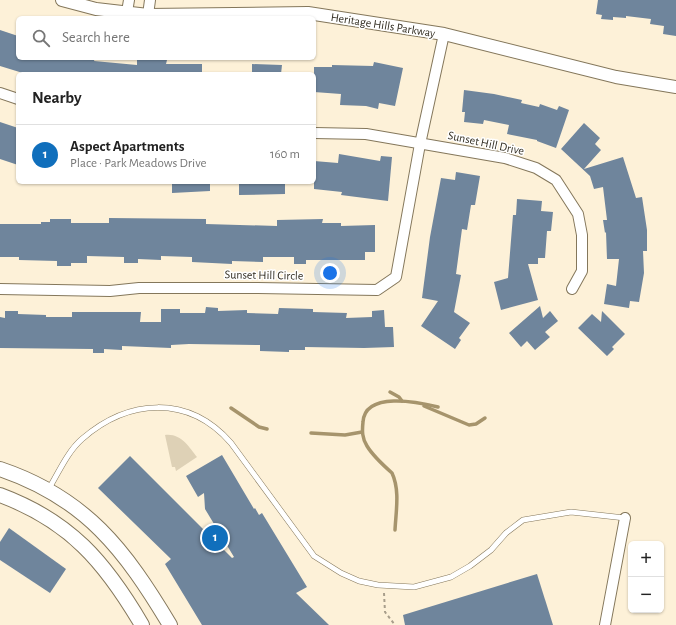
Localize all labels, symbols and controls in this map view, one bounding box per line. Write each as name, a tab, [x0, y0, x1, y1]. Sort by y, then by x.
street label: Heritage Hills Parkway	[330, 11, 436, 40]
search box	[16, 16, 316, 60]
icon: search	[30, 27, 52, 49]
text: Search here	[62, 30, 130, 45]
text: Nearby	[32, 89, 82, 106]
street label: Sunset Hill Drive	[447, 129, 525, 157]
text: Aspect Apartments	[70, 139, 185, 154]
text: 1	[43, 148, 47, 161]
text: 160 m	[270, 148, 300, 161]
text: Place · Park Meadows Drive	[70, 157, 207, 170]
your location	[320, 263, 340, 283]
street label: Sunset Hill Circle	[225, 268, 303, 282]
pin: 1	[202, 523, 228, 553]
map controls	[628, 541, 664, 613]
button: +	[628, 541, 664, 577]
button: −	[628, 577, 664, 613]

